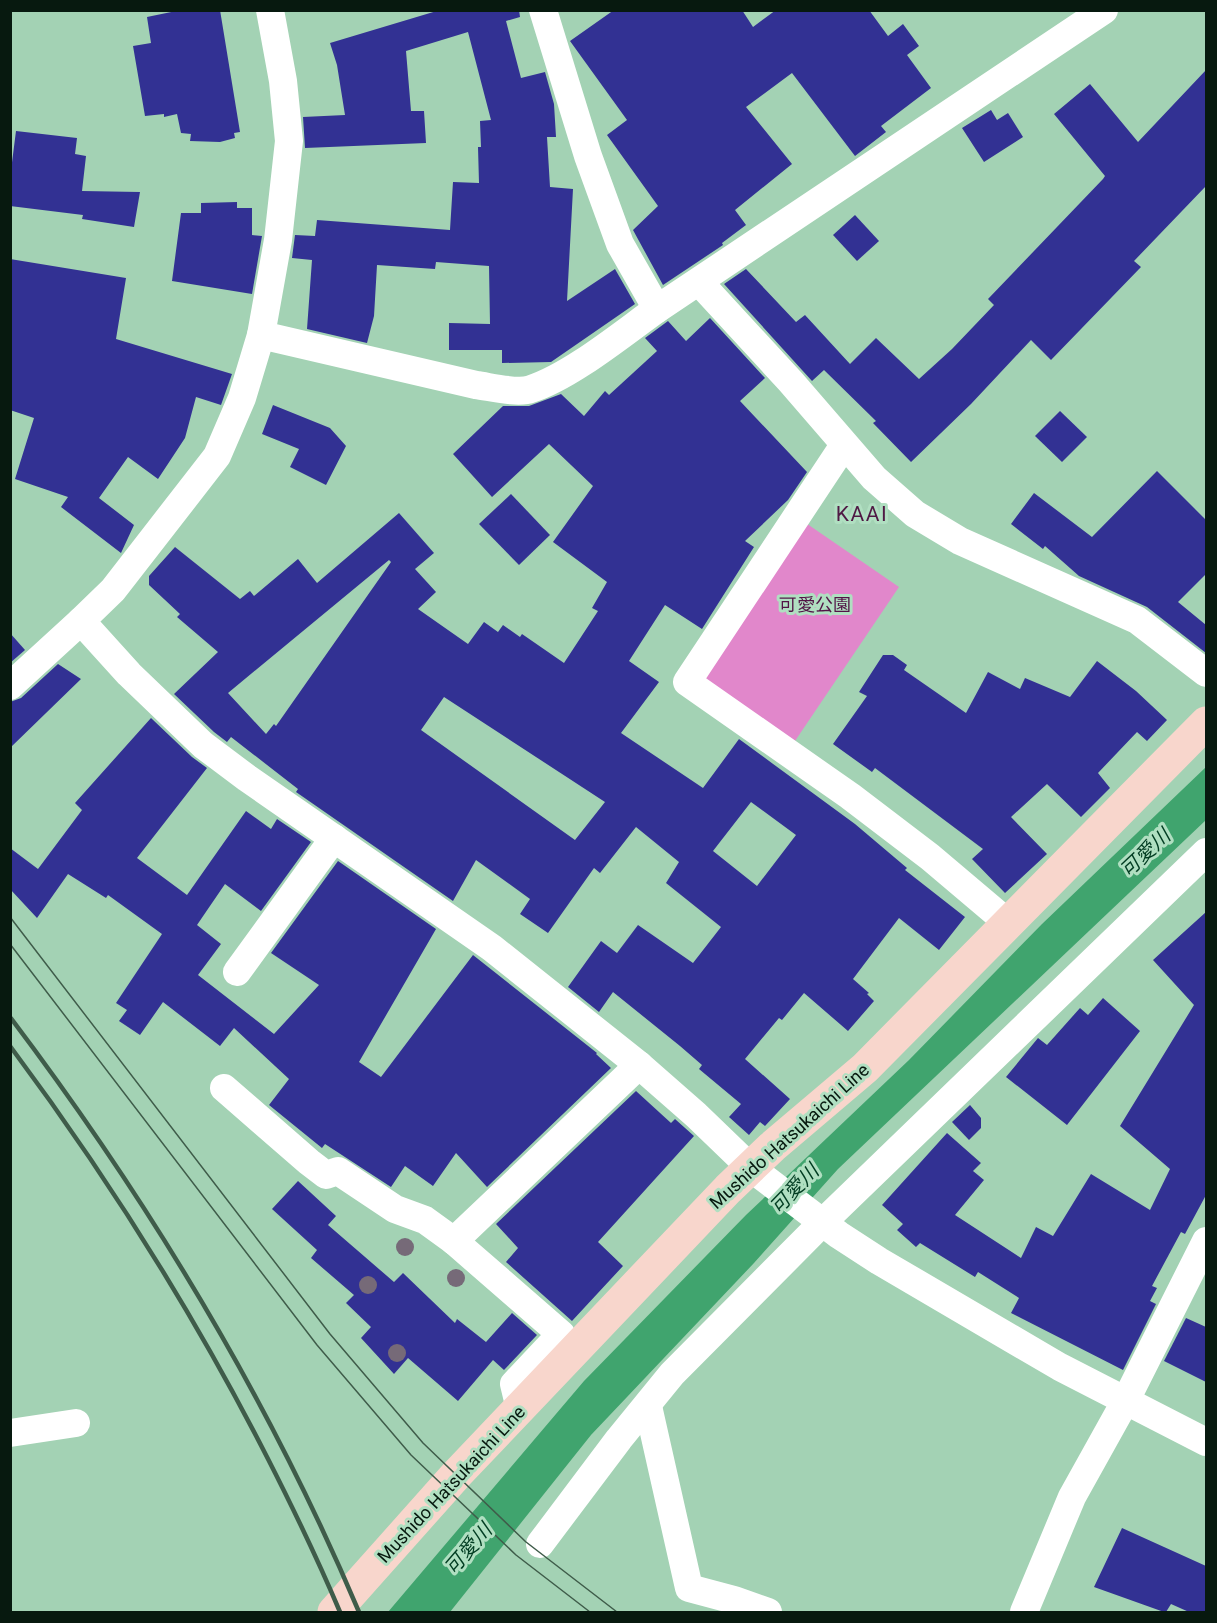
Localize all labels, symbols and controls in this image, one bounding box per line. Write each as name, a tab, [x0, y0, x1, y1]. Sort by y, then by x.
district label: KAAI	[836, 502, 888, 526]
park label: 可愛公園	[779, 594, 851, 615]
water label: 可愛川	[1115, 822, 1177, 882]
street label: Mushido Hatsukaichi Line	[705, 1059, 873, 1213]
water label: 可愛川	[765, 1158, 825, 1219]
street label: Mushido Hatsukaichi Line	[373, 1401, 529, 1567]
water label: 可愛川	[439, 1517, 498, 1580]

